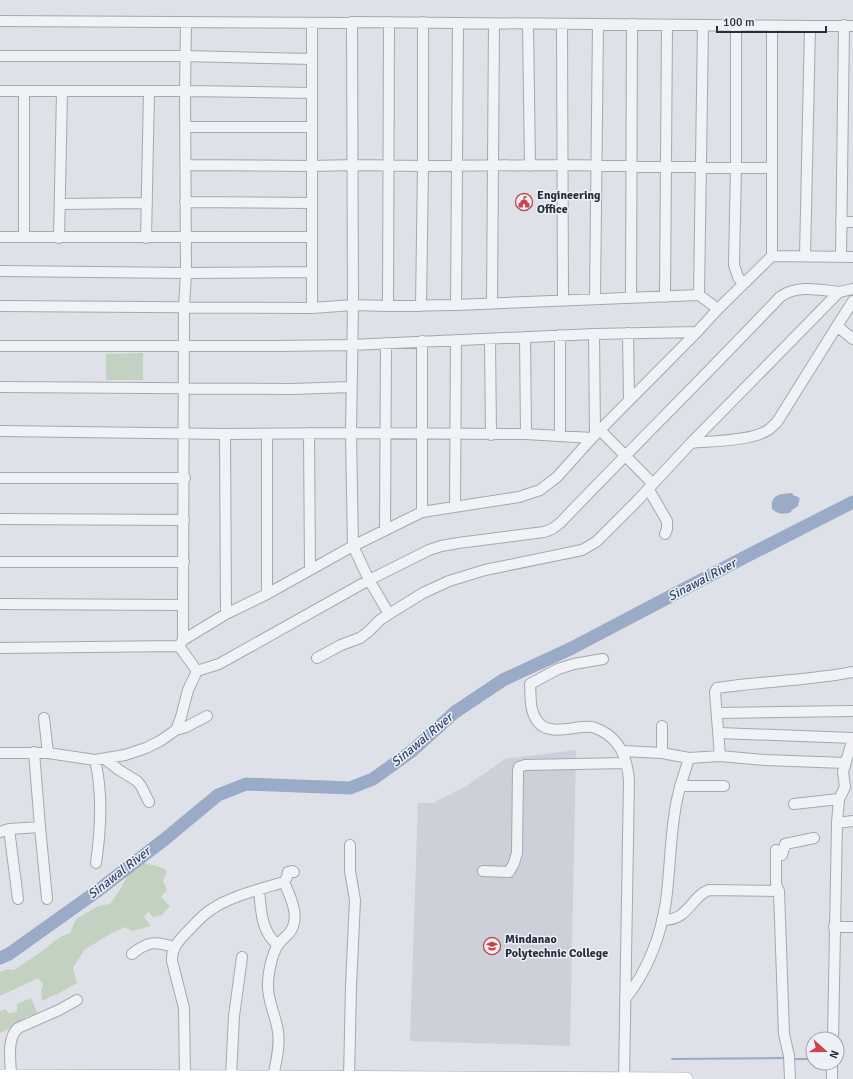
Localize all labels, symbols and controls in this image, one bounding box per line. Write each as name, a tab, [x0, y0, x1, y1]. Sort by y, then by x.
scale bar	[717, 8, 826, 34]
text: 100 m	[723, 15, 755, 30]
place label: Engineering Office	[537, 188, 601, 217]
public building icon: Engineering Office	[514, 192, 534, 212]
water label: Sinawal River	[665, 554, 741, 605]
water label: Sinawal River	[388, 708, 458, 770]
water label: Sinawal River	[85, 842, 155, 902]
place label: Mindanao Polytechnic College	[505, 932, 608, 961]
school or university icon: Mindanao Polytechnic College	[482, 936, 502, 956]
north arrow	[805, 1031, 845, 1071]
text: N	[826, 1049, 841, 1060]

